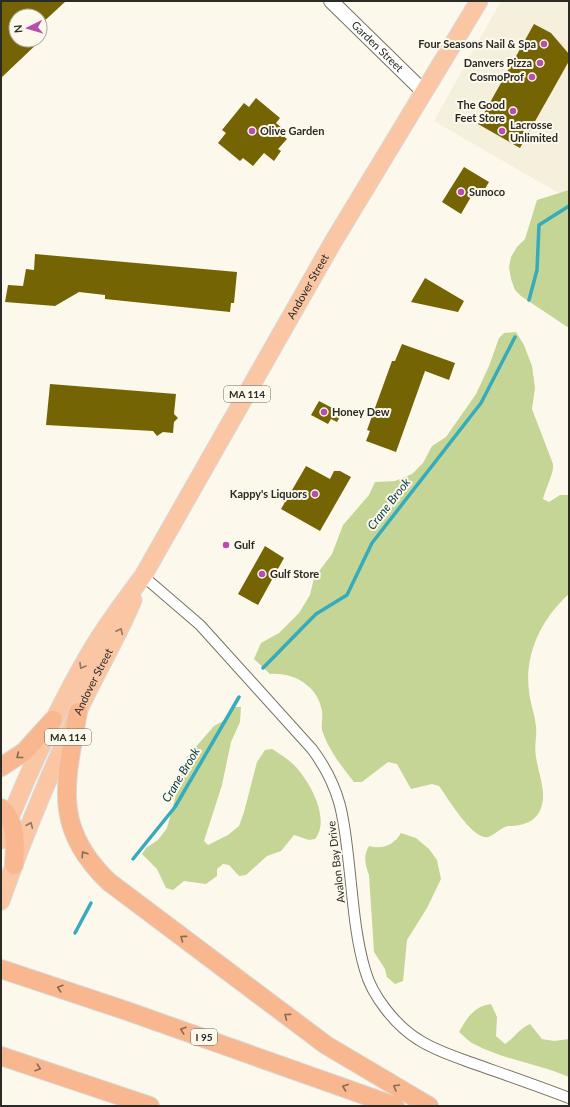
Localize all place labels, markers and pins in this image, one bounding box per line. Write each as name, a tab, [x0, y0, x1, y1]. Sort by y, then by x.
place label: Four Seasons Nail & Spa	[418, 37, 536, 50]
marker: Four Seasons Nail & Spa	[539, 39, 549, 49]
place label: Danvers Pizza	[464, 56, 532, 69]
marker: Danvers Pizza	[535, 58, 545, 68]
place label: CosmoProf	[470, 70, 524, 83]
marker: CosmoProf	[527, 72, 537, 82]
place label: The Good Feet Store	[455, 98, 505, 124]
marker: The Good Feet Store	[508, 106, 518, 116]
place label: Lacrosse Unlimited	[510, 118, 558, 144]
place label: Olive Garden	[260, 124, 324, 137]
marker: Olive Garden	[247, 126, 257, 136]
marker: Lacrosse Unlimited	[497, 126, 507, 136]
place label: Sunoco	[469, 185, 505, 198]
marker: Sunoco	[456, 187, 466, 197]
place label: Honey Dew	[332, 405, 390, 418]
marker: Honey Dew	[319, 407, 329, 417]
place label: Kappy's Liquors	[230, 487, 307, 500]
marker: Kappy's Liquors	[310, 489, 320, 499]
place label: Gulf	[234, 538, 255, 551]
marker: Gulf	[221, 540, 231, 550]
place label: Gulf Store	[270, 567, 319, 580]
marker: Gulf Store	[257, 569, 267, 579]

